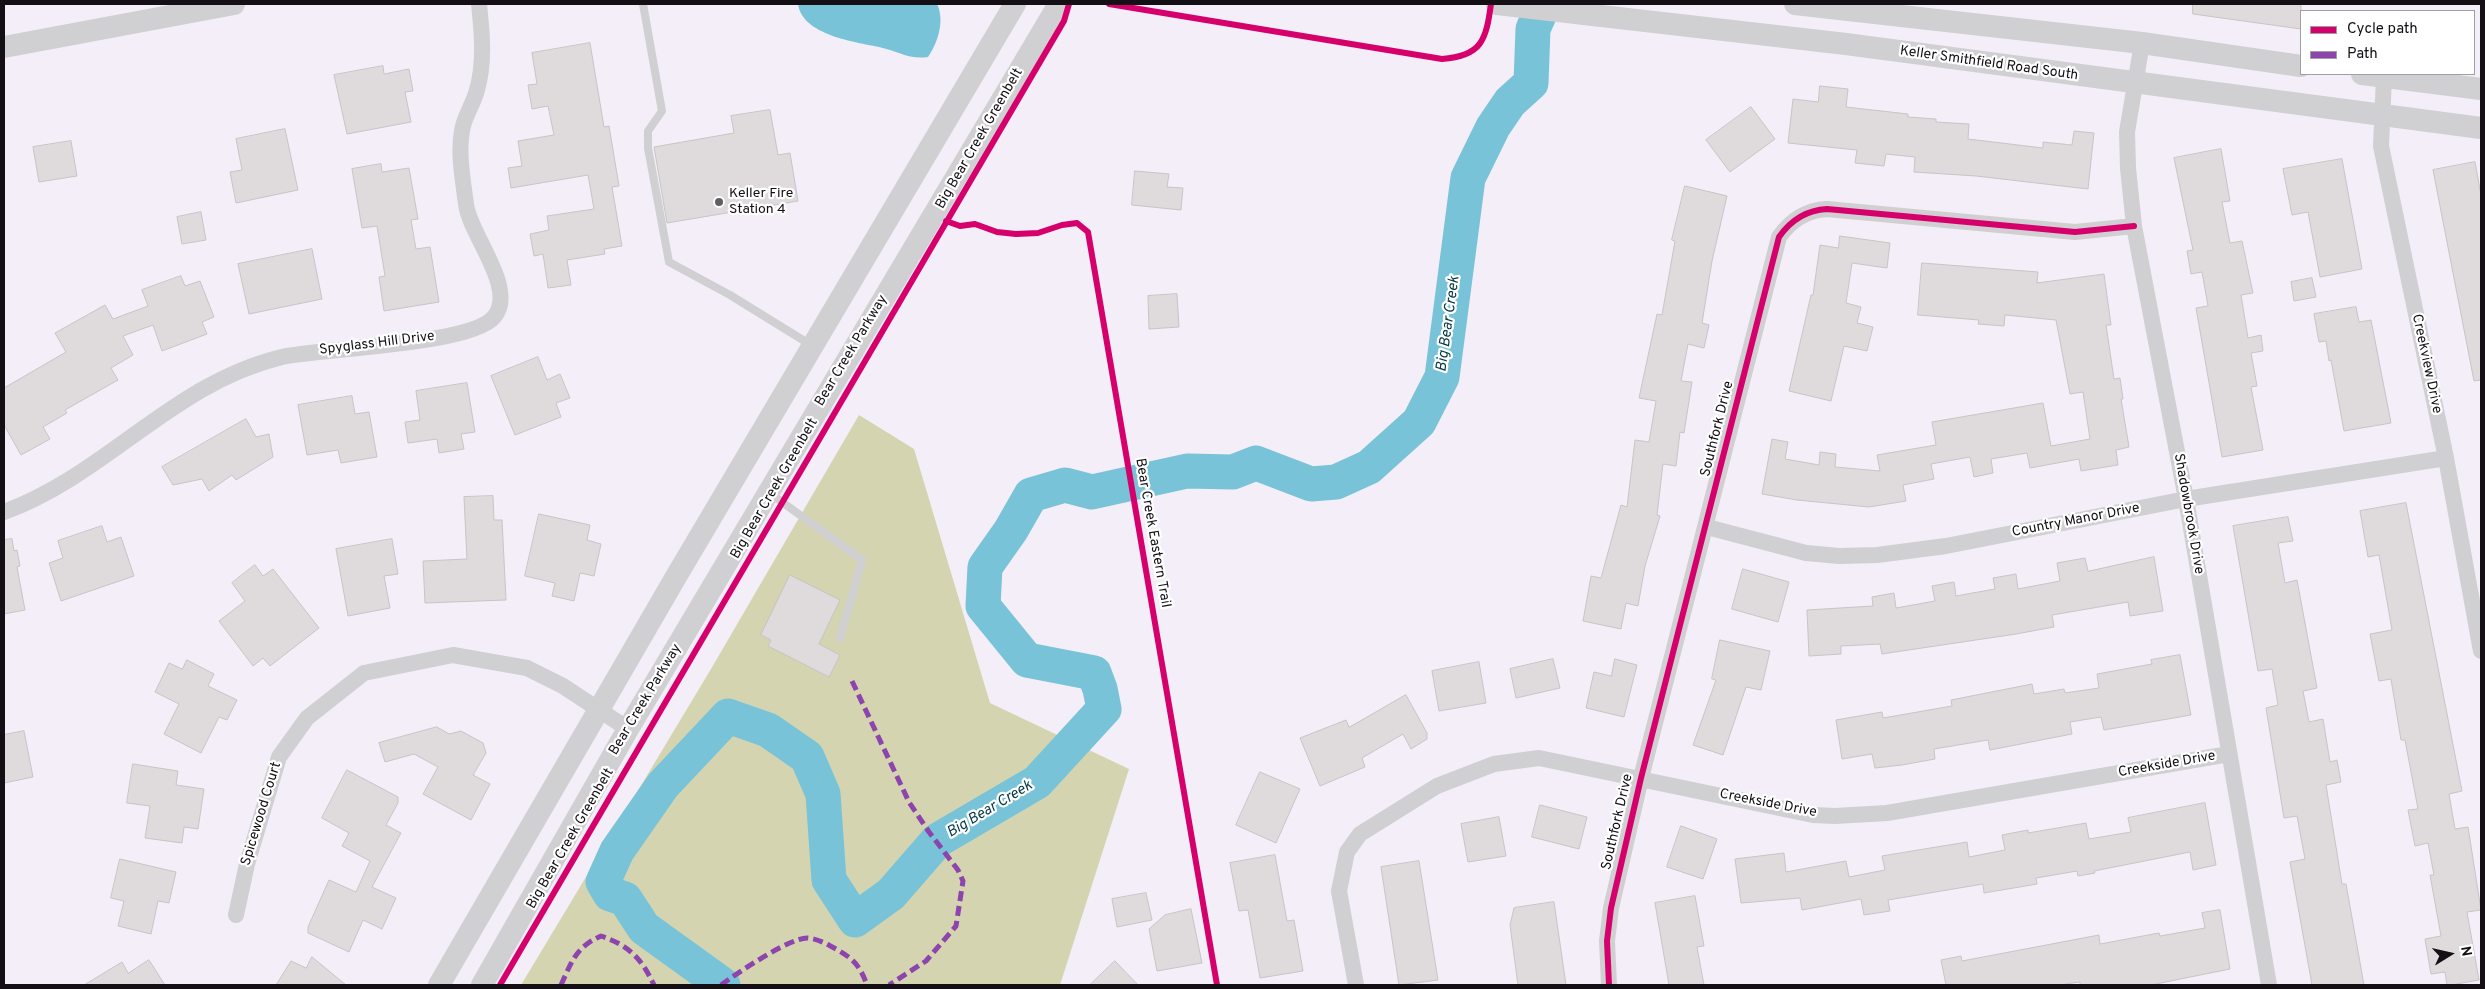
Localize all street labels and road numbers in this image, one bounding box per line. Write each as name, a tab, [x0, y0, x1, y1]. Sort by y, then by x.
street label: Keller Smithfield Road South	[1899, 43, 2079, 85]
street label: Big Bear Creek Greenbelt	[933, 66, 1027, 212]
street label: Bear Creek Parkway	[812, 292, 892, 410]
street label: Creekview Drive	[2407, 313, 2445, 415]
street label: Spyglass Hill Drive	[318, 329, 436, 359]
street label: Southfork Drive	[1698, 379, 1738, 479]
street label: Big Bear Creek Greenbelt	[728, 416, 822, 562]
street label: Shadowbrook Drive	[2169, 452, 2207, 576]
street label: Bear Creek Eastern Trail	[1131, 457, 1173, 609]
street label: Country Manor Drive	[2011, 500, 2141, 542]
street label: Bear Creek Parkway	[606, 641, 686, 759]
street label: Creekside Drive	[2117, 748, 2217, 782]
street label: Spicewood Court	[238, 760, 286, 868]
street label: Big Bear Creek Greenbelt	[524, 766, 618, 912]
street label: Southfork Drive	[1599, 772, 1637, 872]
street label: Creekside Drive	[1718, 786, 1818, 822]

